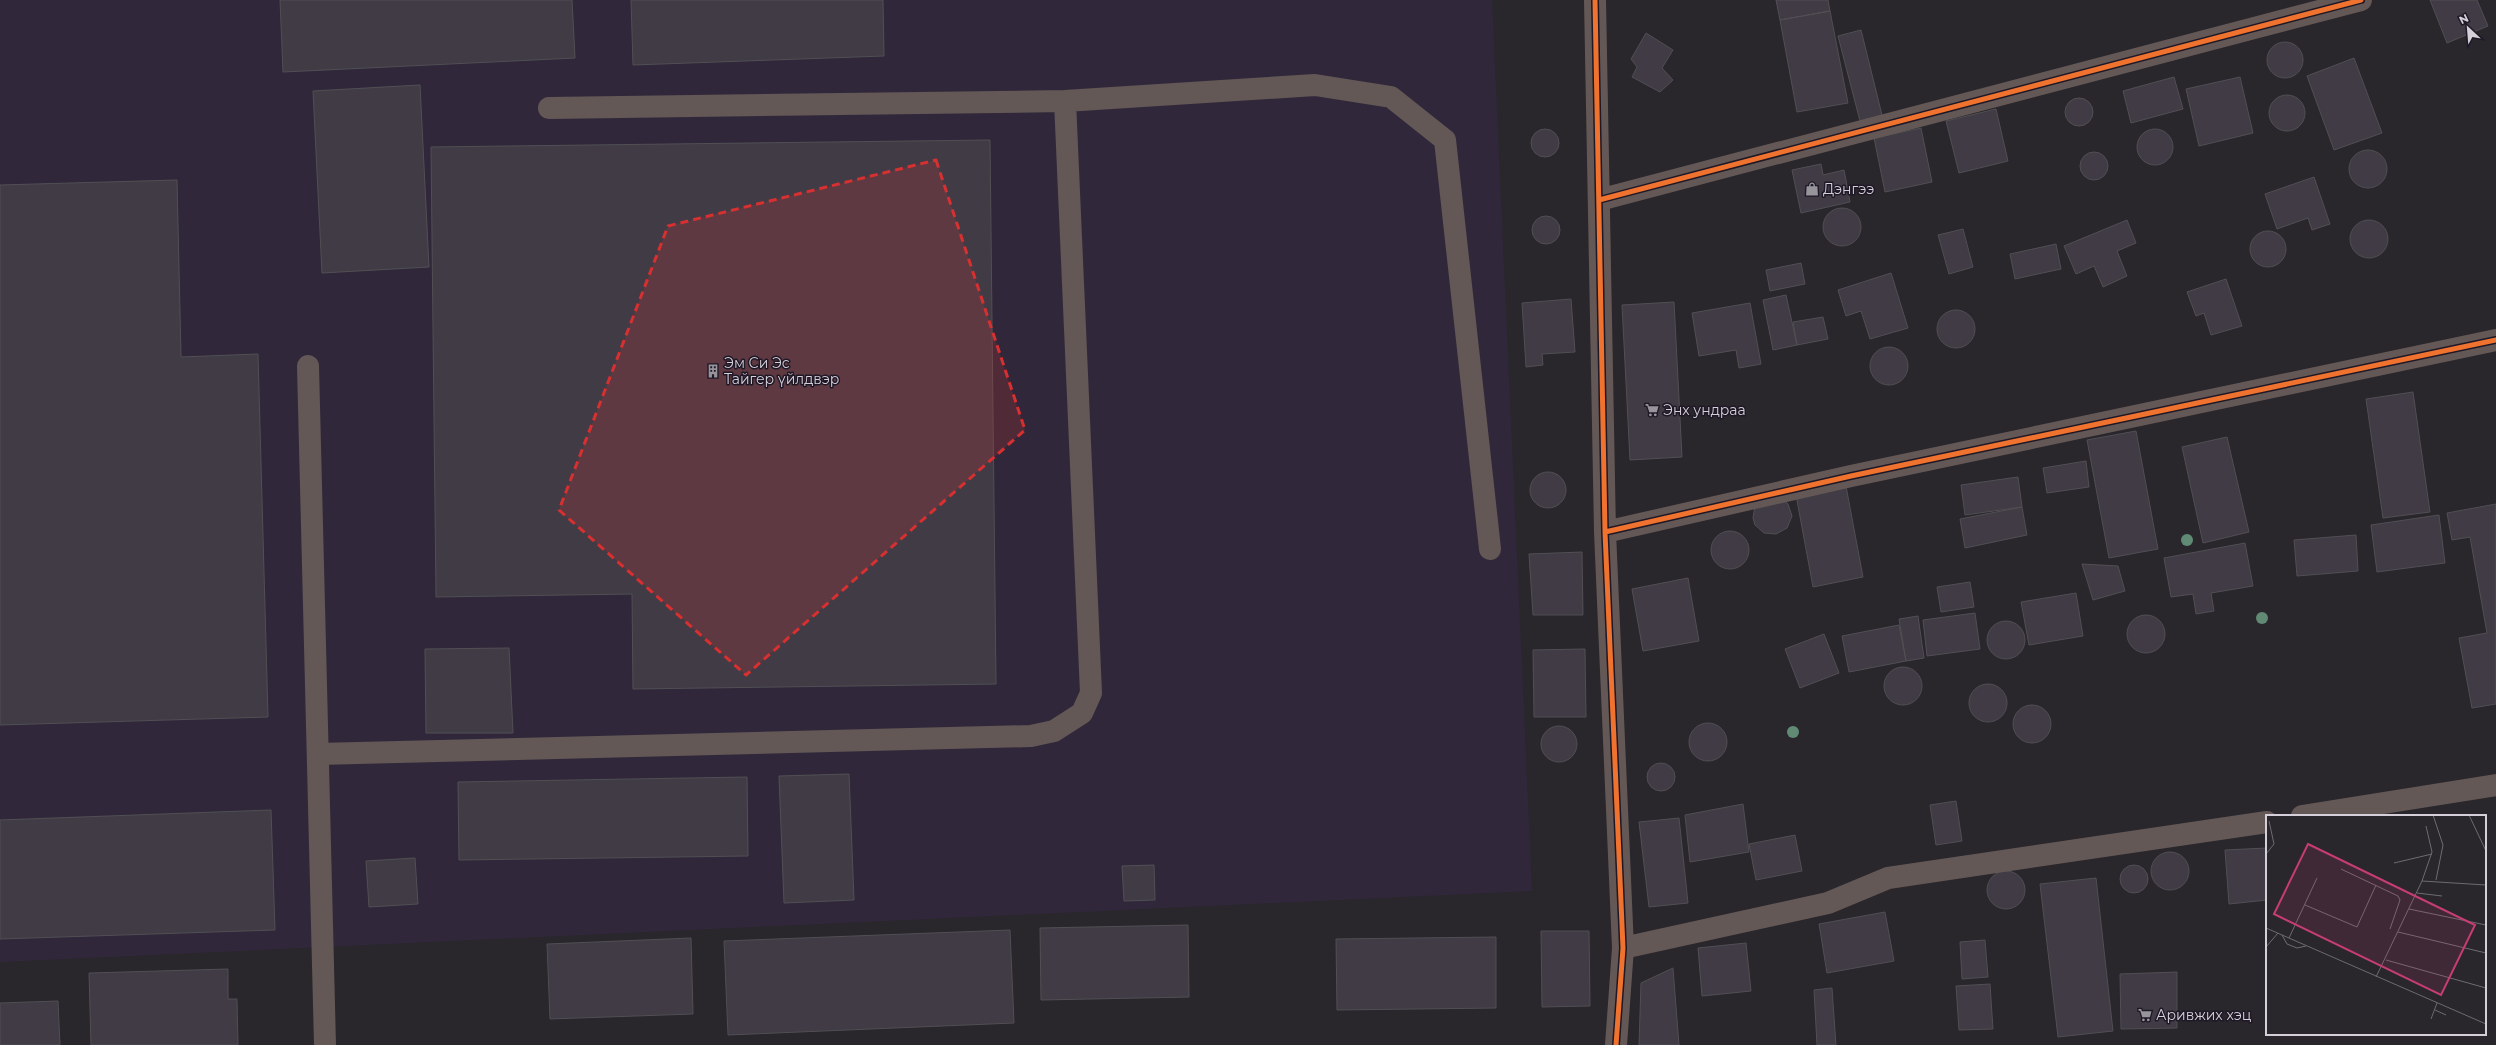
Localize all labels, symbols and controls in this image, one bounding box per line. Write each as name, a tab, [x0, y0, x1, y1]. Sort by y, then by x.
north arrow	[2448, 8, 2488, 48]
text: N	[2457, 11, 2471, 27]
place label: Дэнгээ	[1823, 180, 1874, 198]
shop icon: Дэнгээ	[1804, 181, 1820, 197]
place label: Эм Си Эс Тайгер үйлдвэр	[724, 354, 839, 388]
building icon: Эм Си Эс Тайгер үйлдвэр	[705, 363, 721, 379]
place label: Энх ундраа	[1663, 401, 1746, 419]
supermarket icon: Энх ундраа	[1644, 402, 1660, 418]
inset map	[2266, 815, 2486, 1035]
place label: Аривжих хэц	[2156, 1006, 2252, 1024]
supermarket icon: Аривжих хэц	[2137, 1007, 2153, 1023]

